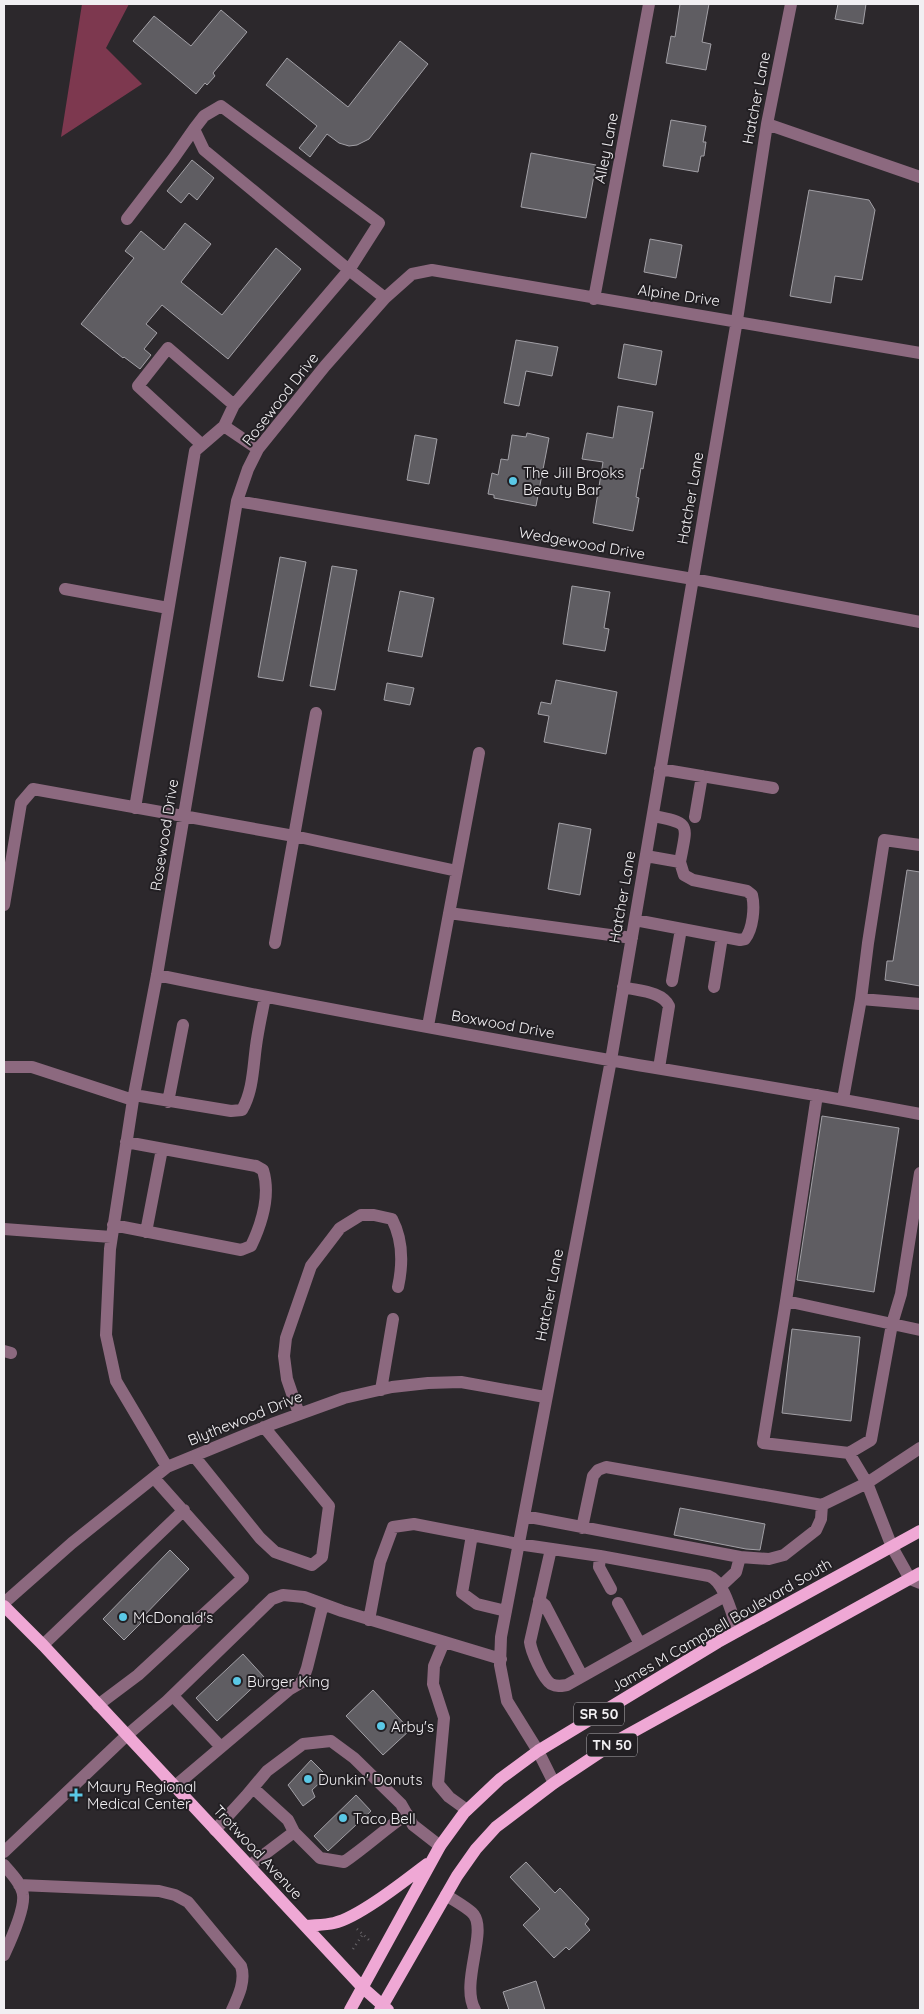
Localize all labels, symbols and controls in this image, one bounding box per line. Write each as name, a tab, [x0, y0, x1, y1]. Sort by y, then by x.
street label: Hatcher Lane	[738, 50, 774, 146]
street label: Alley Lane	[590, 111, 622, 185]
street label: Alpine Drive	[637, 280, 721, 310]
street label: Rosewood Drive	[238, 349, 322, 449]
street label: Hatcher Lane	[673, 450, 707, 546]
place label: The Jill Brooks Beauty Bar	[523, 463, 624, 499]
marker: The Jill Brooks Beauty Bar	[507, 475, 519, 487]
street label: Wedgewood Drive	[517, 523, 647, 563]
street label: Rosewood Drive	[146, 778, 182, 892]
street label: Hatcher Lane	[605, 849, 639, 945]
street label: Boxwood Drive	[450, 1006, 556, 1042]
street label: Hatcher Lane	[531, 1247, 567, 1343]
street label: Blythewood Drive	[185, 1386, 305, 1450]
street label: James M Campbell Boulevard South	[607, 1554, 835, 1696]
place label: McDonald's	[133, 1608, 213, 1627]
marker: McDonald's	[117, 1611, 129, 1623]
place label: Burger King	[247, 1672, 330, 1691]
marker: Burger King	[231, 1675, 243, 1687]
road number: SR 50	[574, 1702, 624, 1726]
place label: Arby's	[391, 1717, 434, 1736]
marker: Arby's	[375, 1720, 387, 1732]
road number: TN 50	[587, 1734, 637, 1756]
place label: Dunkin' Donuts	[318, 1770, 422, 1789]
marker: Dunkin' Donuts	[302, 1773, 314, 1785]
place label: Maury Regional Medical Center	[87, 1777, 197, 1813]
marker: Maury Regional Medical Center	[69, 1788, 83, 1802]
street label: Trotwood Avenue	[209, 1801, 307, 1903]
place label: Taco Bell	[353, 1809, 416, 1828]
marker: Taco Bell	[337, 1812, 349, 1824]

